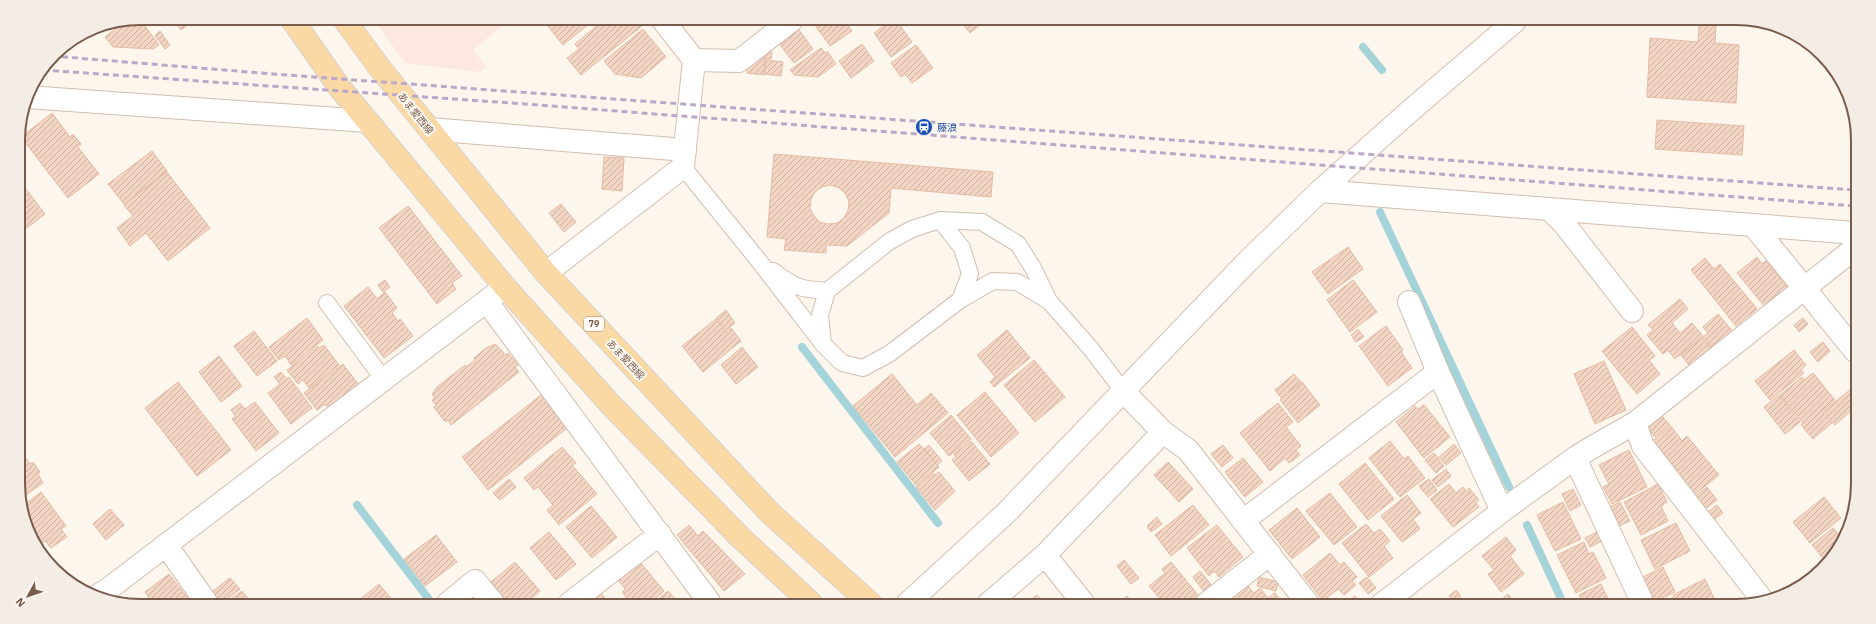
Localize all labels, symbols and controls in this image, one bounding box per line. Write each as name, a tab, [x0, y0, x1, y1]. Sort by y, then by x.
street label: あま愛西線	[395, 90, 436, 137]
station icon: 藤浪	[914, 117, 934, 137]
place label: 藤浪	[937, 121, 957, 134]
road number: 79	[584, 317, 604, 331]
street label: あま愛西線	[604, 337, 647, 382]
north arrow	[8, 576, 48, 616]
text: N	[12, 595, 28, 610]

